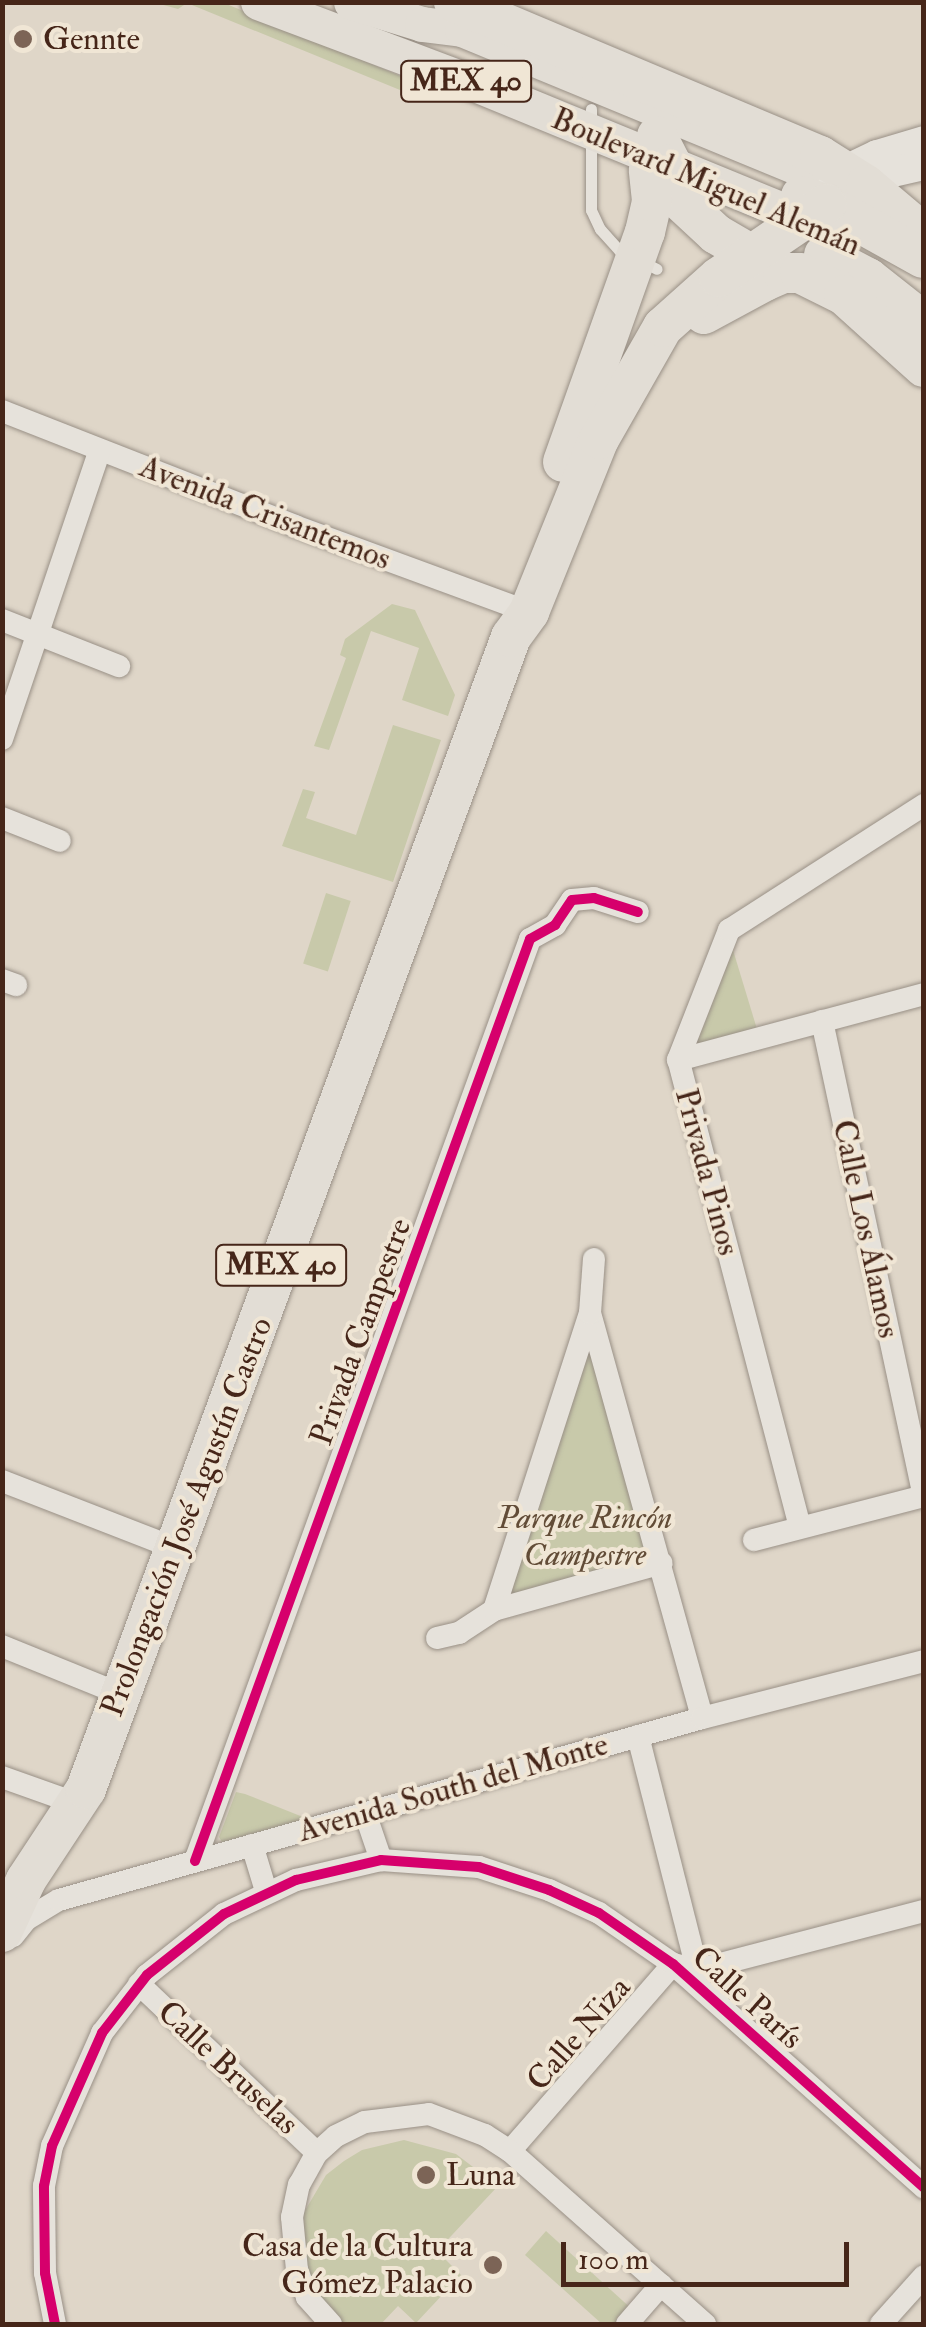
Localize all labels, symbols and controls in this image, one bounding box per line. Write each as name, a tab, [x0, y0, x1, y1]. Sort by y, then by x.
place label: Gennte	[43, 20, 140, 58]
marker: Gennte	[12, 28, 34, 50]
road number: MEX 40	[398, 56, 534, 106]
street label: Boulevard Miguel Alemán	[546, 99, 866, 265]
street label: Avenida Crisantemos	[134, 447, 396, 579]
street label: Privada Pinos	[666, 1084, 748, 1260]
street label: Calle Los Álamos	[824, 1116, 908, 1342]
street label: Privada Campestre	[302, 1213, 420, 1451]
road number: MEX 40	[214, 1240, 348, 1290]
street label: Prolongación José Agustín Castro	[93, 1312, 281, 1722]
park label: Parque Rincón Campestre	[498, 1500, 672, 1575]
street label: Avenida South del Monte	[294, 1725, 612, 1851]
street label: Calle París	[684, 1938, 810, 2058]
street label: Calle Niza	[519, 1969, 639, 2099]
street label: Calle Bruselas	[150, 1993, 306, 2143]
place label: Luna	[446, 2156, 515, 2194]
marker: Luna	[415, 2164, 437, 2186]
scale bar	[566, 2222, 854, 2284]
place label: Casa de la Cultura Gómez Palacio	[242, 2228, 473, 2303]
text: 100 m	[578, 2241, 649, 2278]
marker: Casa de la Cultura Gómez Palacio	[482, 2254, 504, 2276]

